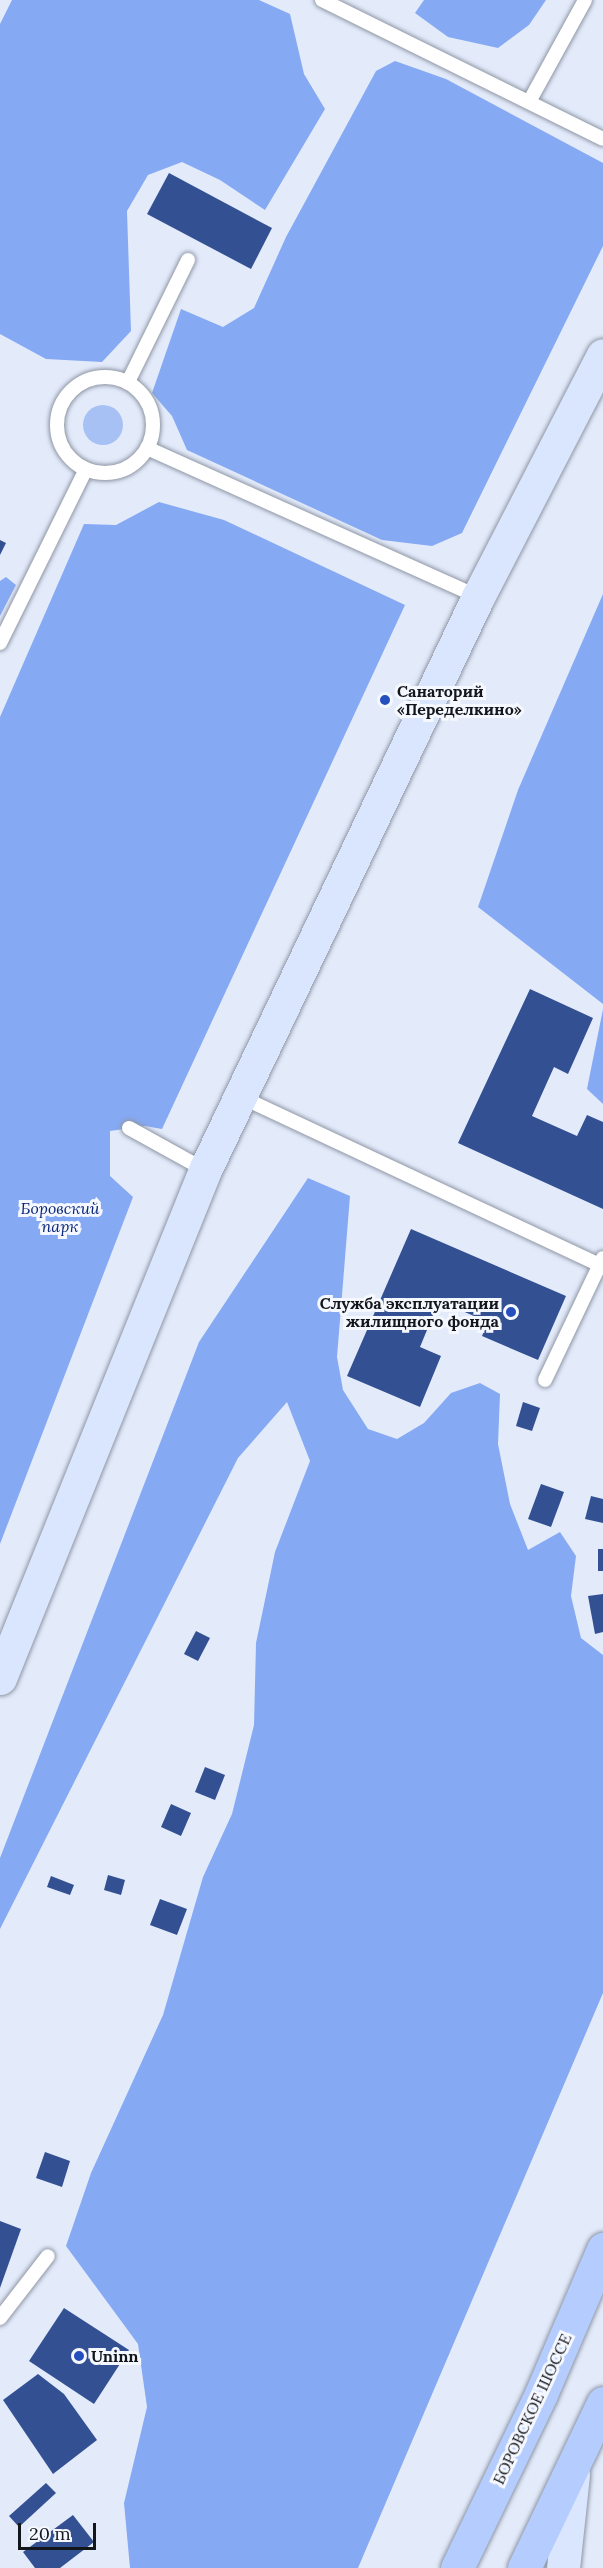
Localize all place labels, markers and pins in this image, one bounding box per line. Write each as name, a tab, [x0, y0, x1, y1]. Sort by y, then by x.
place label: Санаторий «Переделкино»	[397, 681, 522, 719]
marker: Санаторий «Переделкино»	[378, 693, 392, 707]
place label: Служба эксплуатации жилищного фонда	[320, 1293, 499, 1331]
marker: Служба эксплуатации жилищного фонда	[504, 1305, 518, 1319]
place label: Uninn	[91, 2346, 139, 2366]
marker: Uninn	[72, 2349, 86, 2363]

